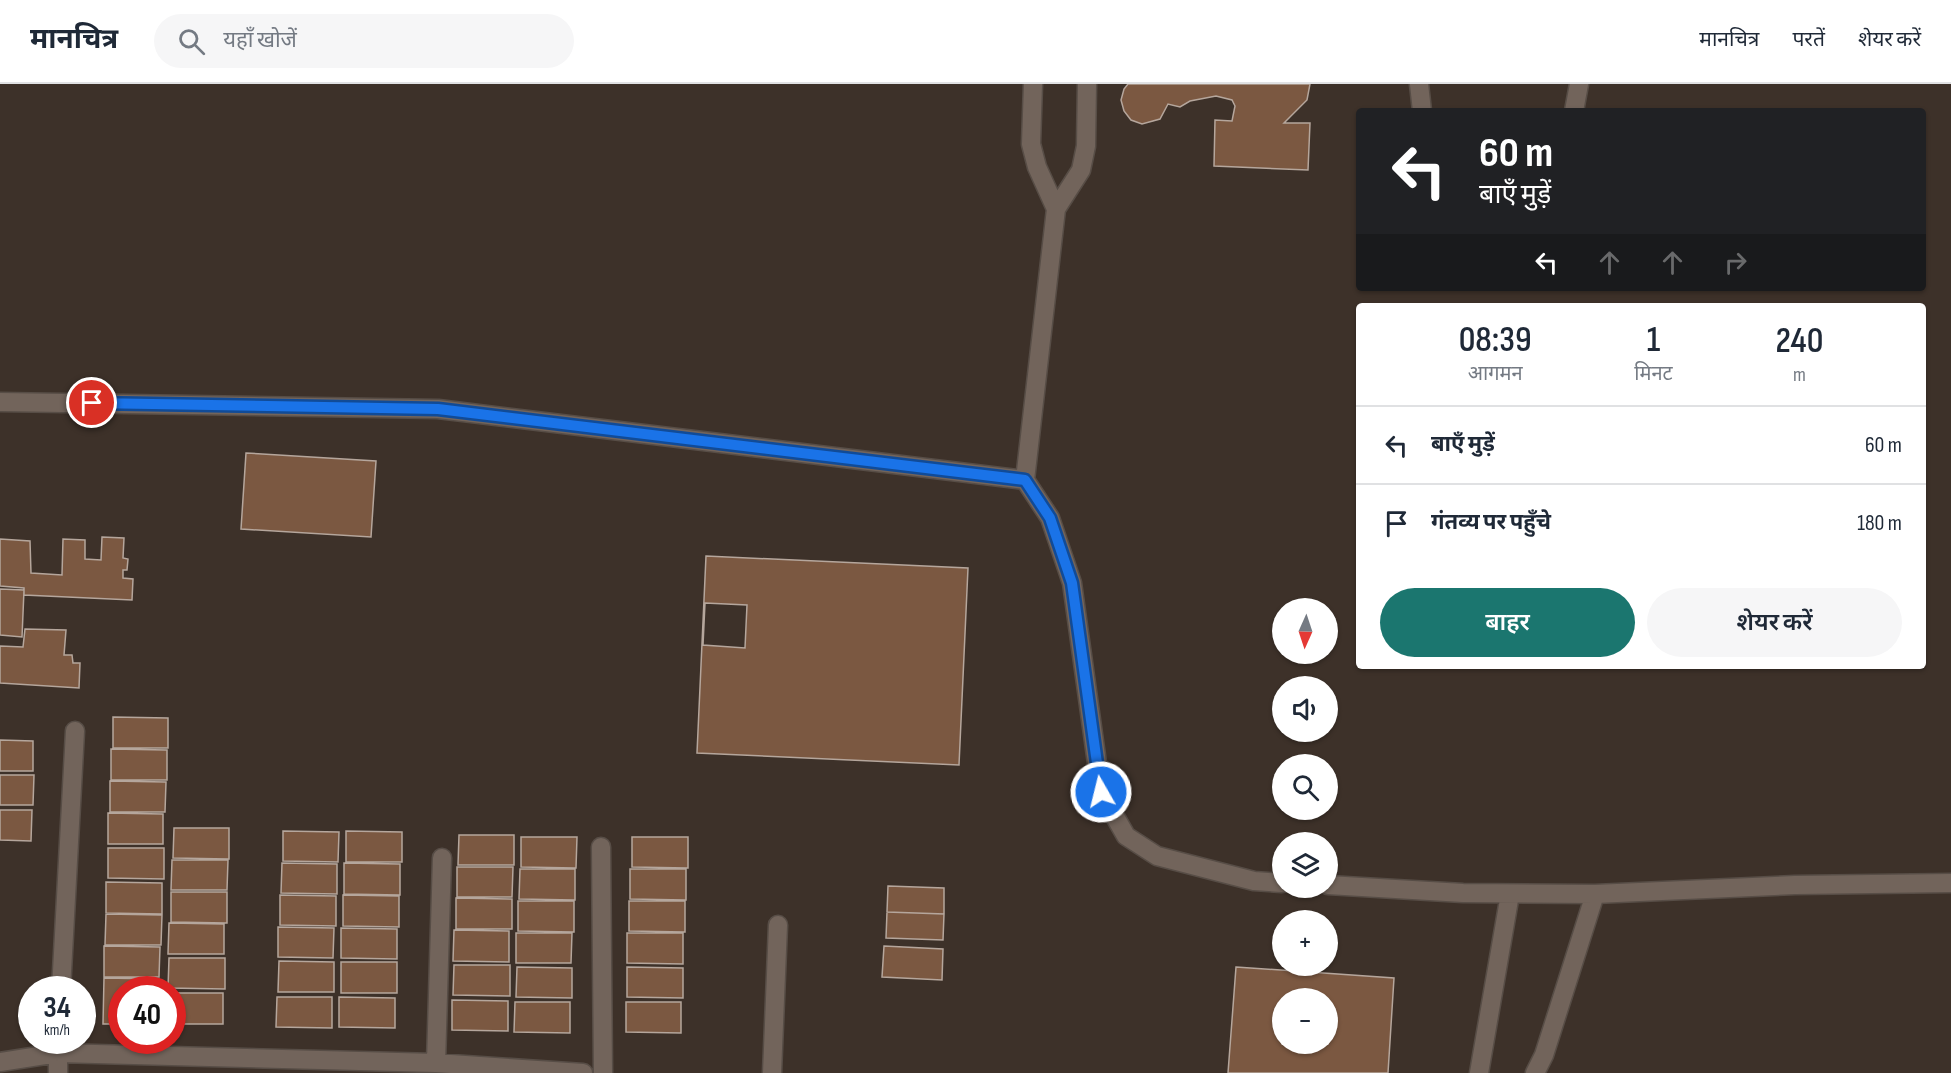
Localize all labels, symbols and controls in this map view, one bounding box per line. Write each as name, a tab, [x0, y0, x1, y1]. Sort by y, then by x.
search box	[154, 14, 574, 68]
text: मानचित्र	[30, 23, 118, 56]
icon: search	[175, 25, 208, 58]
text: यहाँ खोजें	[223, 27, 297, 54]
text: मानचित्र	[1699, 27, 1759, 52]
text: परतें	[1792, 27, 1825, 52]
text: शेयर करें	[1858, 27, 1921, 52]
text: 60 m	[1479, 128, 1553, 179]
icon: left	[1380, 132, 1458, 210]
text: बाएँ मुड़ें	[1479, 179, 1551, 211]
icon: left	[1530, 246, 1563, 279]
icon: ahead	[1593, 246, 1626, 279]
icon: ahead	[1656, 246, 1689, 279]
icon: right	[1719, 246, 1752, 279]
text: 08:39	[1459, 319, 1532, 362]
text: 1	[1647, 319, 1660, 362]
text: 240	[1775, 320, 1823, 363]
text: आगमन	[1468, 362, 1523, 386]
text: मिनट	[1634, 362, 1673, 386]
text: m	[1793, 363, 1806, 387]
pin	[66, 377, 117, 428]
icon: arrive	[75, 386, 108, 419]
icon: left	[1380, 429, 1413, 462]
text: बाएँ मुड़ें	[1431, 431, 1495, 458]
text: 60 m	[1865, 432, 1902, 459]
icon: arrive	[1380, 507, 1413, 540]
text: गंतव्य पर पहुँचे	[1431, 509, 1551, 536]
text: 180 m	[1857, 510, 1902, 537]
button: बाहर	[1380, 588, 1635, 657]
button: शेयर करें	[1647, 588, 1902, 657]
north arrow	[1272, 598, 1338, 664]
map controls	[1272, 598, 1338, 1054]
button: sound	[1272, 676, 1338, 742]
button: search	[1272, 754, 1338, 820]
position arrow	[1069, 760, 1133, 824]
button: layers	[1272, 832, 1338, 898]
button: +	[1272, 910, 1338, 976]
speed limit sign: 40	[108, 976, 186, 1054]
button: −	[1272, 988, 1338, 1054]
text: 34	[43, 990, 71, 1026]
text: km/h	[44, 1021, 70, 1040]

